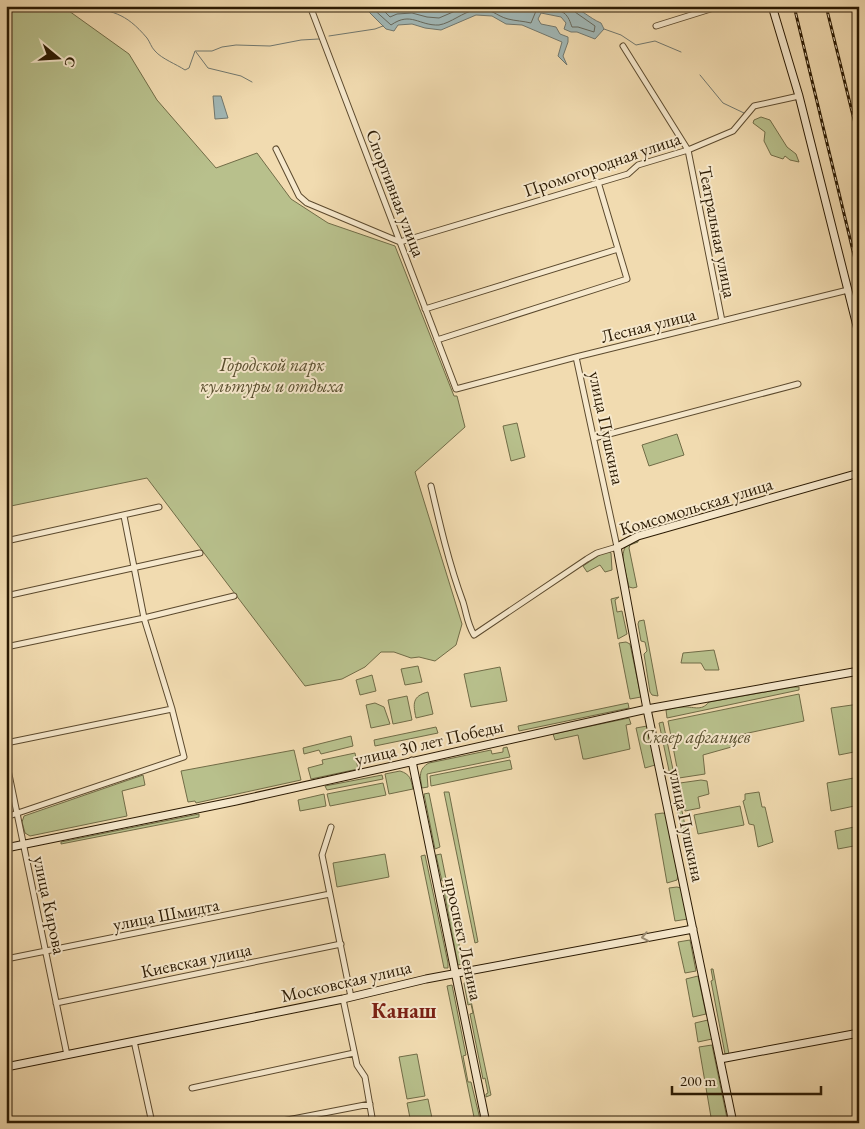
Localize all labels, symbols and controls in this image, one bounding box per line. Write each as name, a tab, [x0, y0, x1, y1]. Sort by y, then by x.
north arrow	[32, 32, 82, 82]
text: С	[60, 55, 80, 70]
street label: Спортивная улица	[361, 126, 431, 261]
street label: Промогородная улица	[520, 126, 684, 202]
street label: Театральная улица	[694, 164, 742, 301]
street label: Лесная улица	[598, 302, 699, 348]
park label: Городской парк культуры и отдыха	[200, 353, 344, 398]
street label: улица Пушкина	[584, 369, 630, 488]
street label: Комсомольская улица	[617, 472, 776, 540]
street label: улица 30 лет Победы	[353, 714, 505, 770]
park label: Сквер афганцев	[641, 725, 751, 749]
street label: улица Пушкина	[664, 766, 710, 885]
street label: улица Кирова	[28, 854, 72, 957]
street label: проспект Ленина	[440, 875, 488, 1003]
street label: улица Шмидта	[111, 892, 222, 936]
one-way arrow	[641, 932, 649, 942]
street label: Киевская улица	[139, 937, 254, 983]
street label: Московская улица	[279, 955, 414, 1007]
district label: Канаш	[371, 996, 437, 1025]
scale bar	[672, 1064, 821, 1096]
text: 200 m	[680, 1071, 717, 1090]

